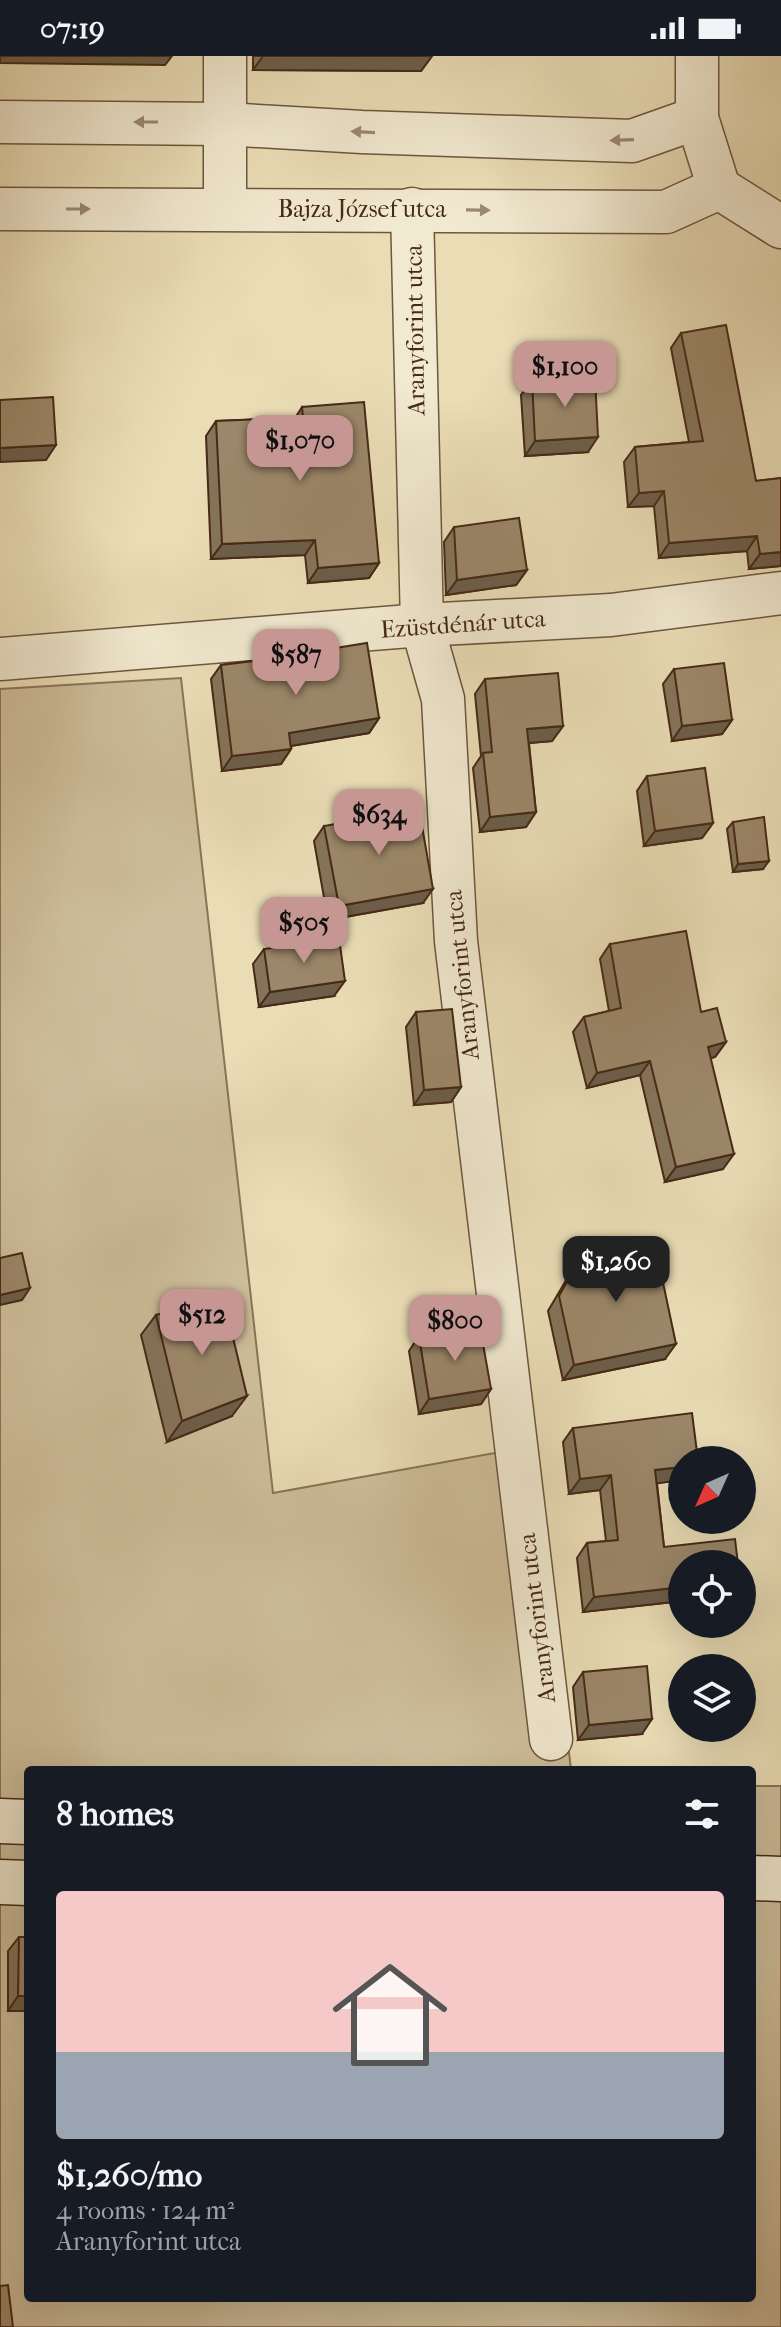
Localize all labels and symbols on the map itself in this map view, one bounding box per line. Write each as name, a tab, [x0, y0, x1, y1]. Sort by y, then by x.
one-way arrow	[133, 116, 158, 128]
one-way arrow	[350, 126, 375, 139]
one-way arrow	[609, 133, 635, 146]
street label: Bajza József utca	[278, 195, 447, 223]
one-way arrow	[66, 203, 91, 215]
one-way arrow	[466, 204, 491, 216]
street label: Aranyforint utca	[399, 243, 431, 417]
pin: $1,100	[500, 341, 630, 409]
pin: $1,070	[235, 415, 365, 483]
street label: Ezüstdénár utca	[380, 604, 547, 644]
pin: $587	[249, 629, 343, 697]
pin: $634	[332, 789, 426, 857]
street label: Aranyforint utca	[439, 888, 485, 1062]
pin: $505	[257, 897, 351, 965]
pin: $1,260	[551, 1236, 681, 1304]
pin: $512	[155, 1289, 249, 1357]
pin: $800	[408, 1295, 502, 1363]
north arrow	[668, 1446, 756, 1534]
street label: Aranyforint utca	[513, 1531, 561, 1705]

